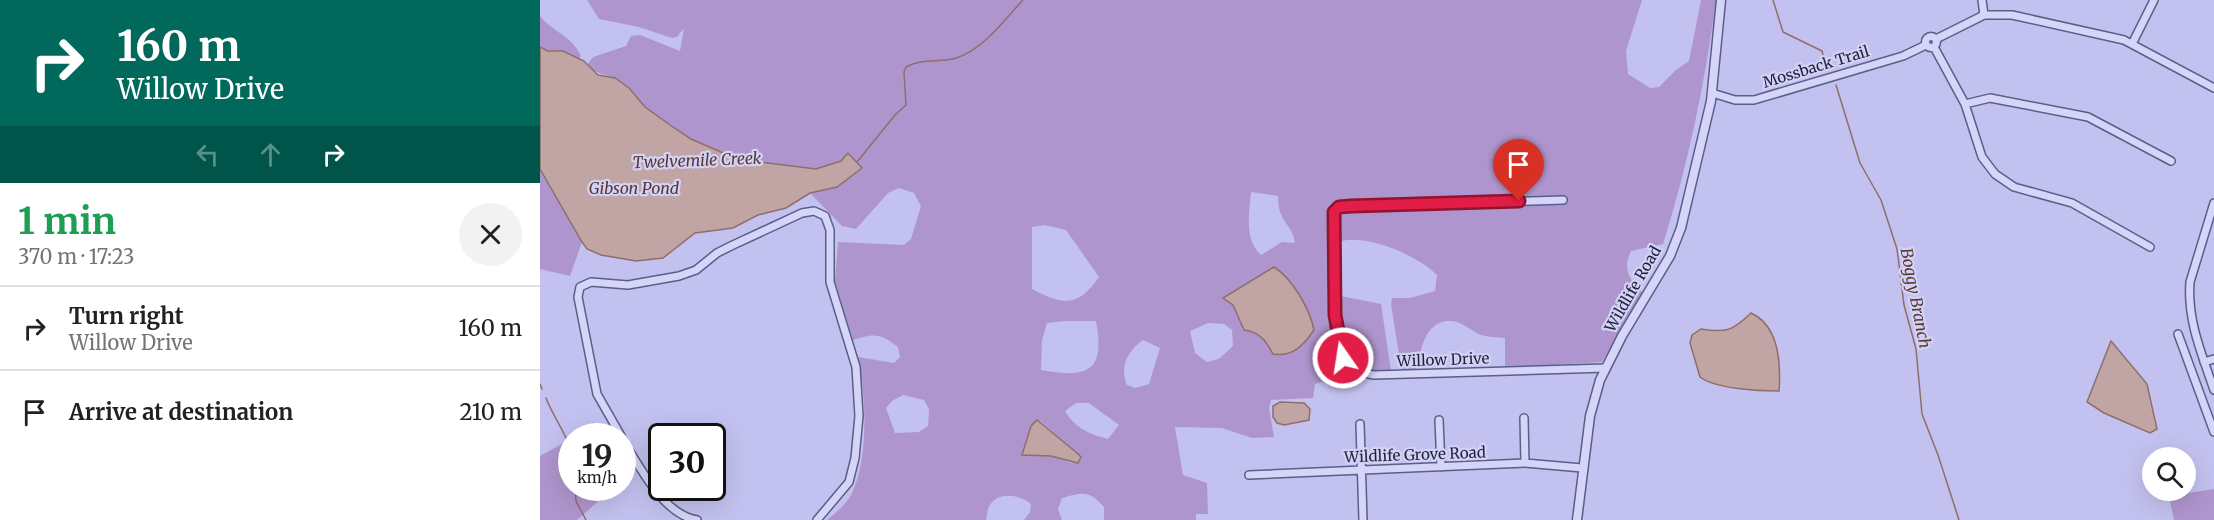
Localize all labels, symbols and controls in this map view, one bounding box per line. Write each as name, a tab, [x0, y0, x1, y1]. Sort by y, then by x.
text: 160 m	[117, 20, 241, 72]
icon: right	[18, 24, 96, 102]
street label: Mossback Trail	[1760, 41, 1872, 92]
text: Willow Drive	[117, 72, 284, 106]
icon: left	[191, 138, 224, 171]
icon: ahead	[254, 138, 287, 171]
icon: right	[317, 138, 350, 171]
pin	[1493, 139, 1544, 201]
water label: Twelvemile Creek	[632, 148, 762, 172]
icon: arrive	[1502, 148, 1535, 181]
water label: Gibson Pond	[589, 178, 680, 198]
text: 1 min	[18, 199, 116, 244]
button: close	[459, 203, 522, 266]
street label: Wildlife Road	[1600, 242, 1665, 336]
text: 370 m · 17:23	[18, 244, 134, 269]
water label: Boggy Branch	[1896, 246, 1936, 350]
text: Turn right	[69, 302, 183, 330]
icon: right	[18, 312, 51, 345]
text: 160 m	[458, 314, 522, 342]
position arrow	[1311, 326, 1375, 390]
text: Willow Drive	[69, 330, 193, 355]
street label: Willow Drive	[1395, 348, 1490, 371]
icon: arrive	[18, 396, 51, 429]
text: Arrive at destination	[69, 398, 293, 426]
text: 210 m	[459, 398, 522, 426]
speed limit sign: 30	[648, 423, 726, 501]
text: 19	[581, 436, 613, 474]
street label: Wildlife Grove Road	[1343, 443, 1486, 467]
map controls	[2142, 447, 2196, 501]
button: search	[2142, 447, 2196, 501]
text: km/h	[577, 468, 617, 487]

